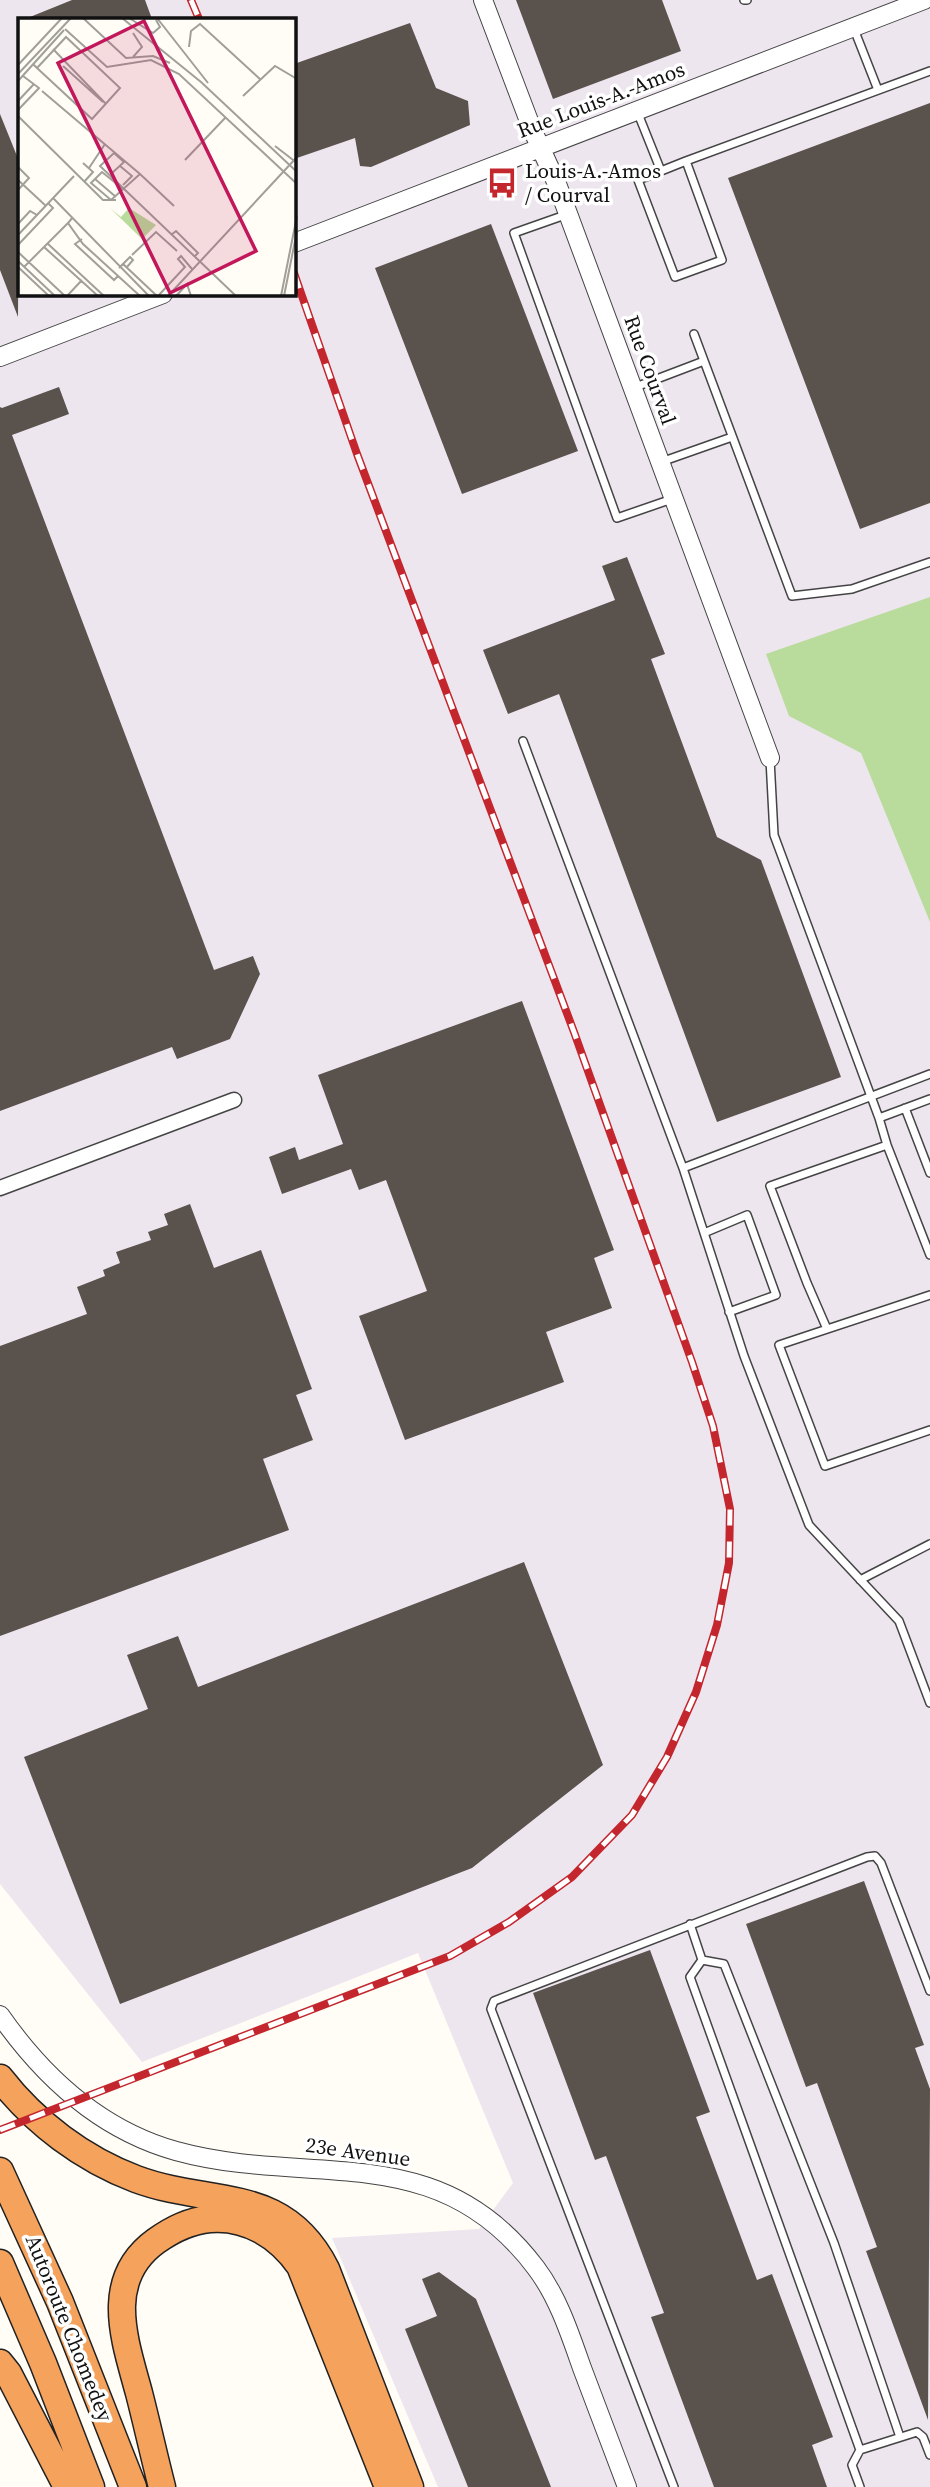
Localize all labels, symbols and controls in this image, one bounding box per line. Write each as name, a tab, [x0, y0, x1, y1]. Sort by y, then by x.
inset map	[18, 18, 296, 296]
street label: Rue Louis-A.-Amos	[513, 54, 689, 145]
place label: Louis-A.-Amos / Courval	[525, 156, 661, 209]
bus stop icon: Louis-A.-Amos / Courval	[485, 166, 519, 200]
street label: Rue Courval	[617, 311, 684, 428]
street label: 23e Avenue	[304, 2130, 412, 2173]
street label: Autoroute Chomedey	[19, 2230, 120, 2426]

